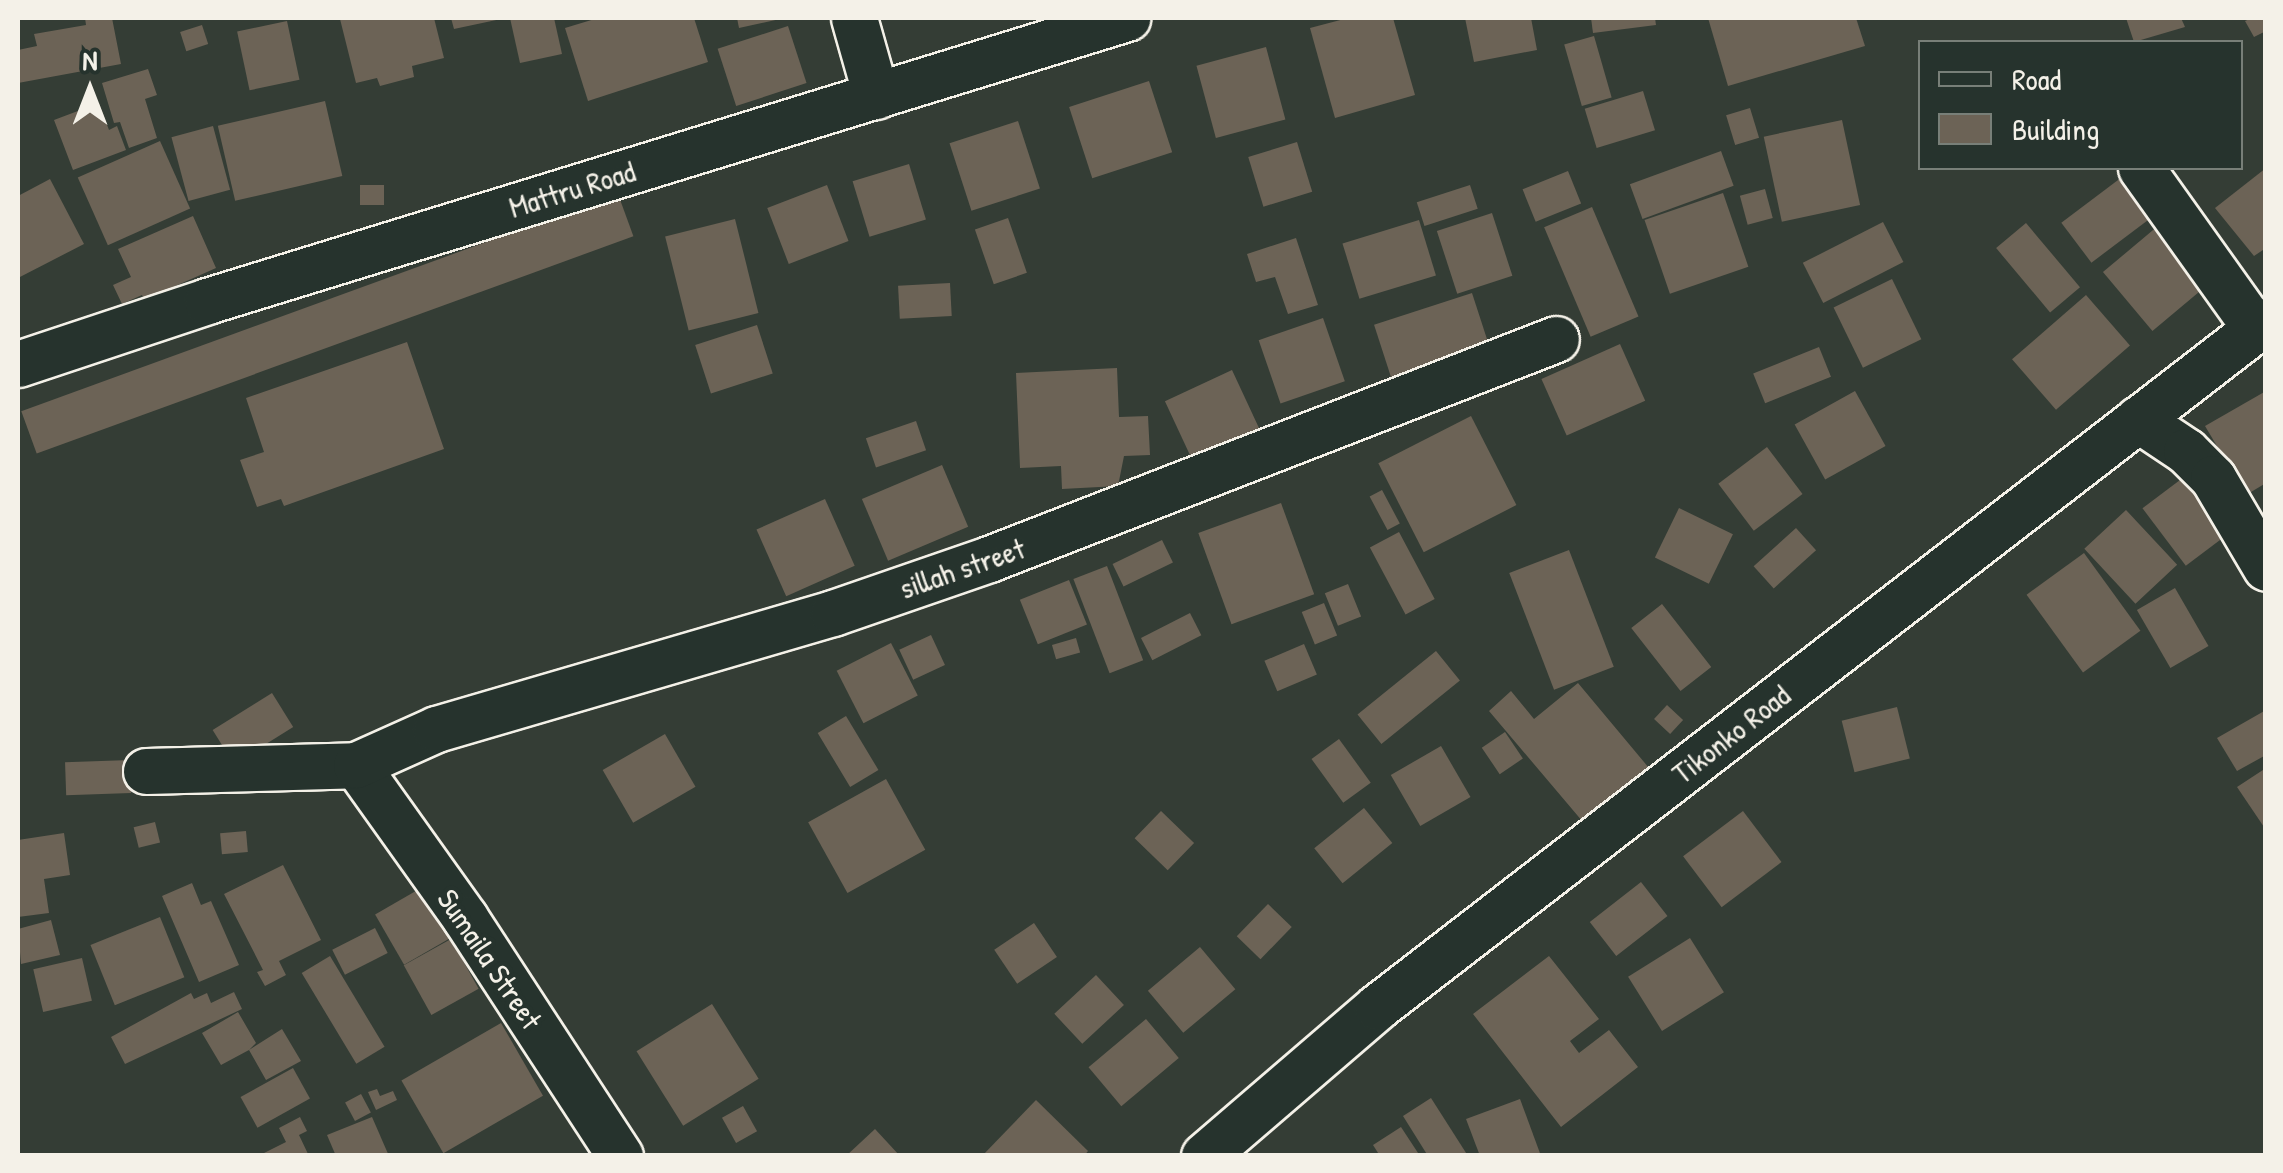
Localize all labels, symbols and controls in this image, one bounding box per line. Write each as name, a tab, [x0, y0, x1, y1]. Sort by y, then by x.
north arrow	[40, 40, 140, 140]
legend	[1918, 40, 2243, 170]
text: N	[83, 41, 97, 79]
text: Road	[2012, 59, 2061, 99]
text: Building	[2012, 109, 2099, 149]
street label: Mattru Road	[505, 153, 639, 225]
street label: sillah street	[895, 530, 1029, 606]
street label: Tikonko Road	[1665, 677, 1797, 791]
street label: Sumaila Street	[430, 882, 550, 1036]

